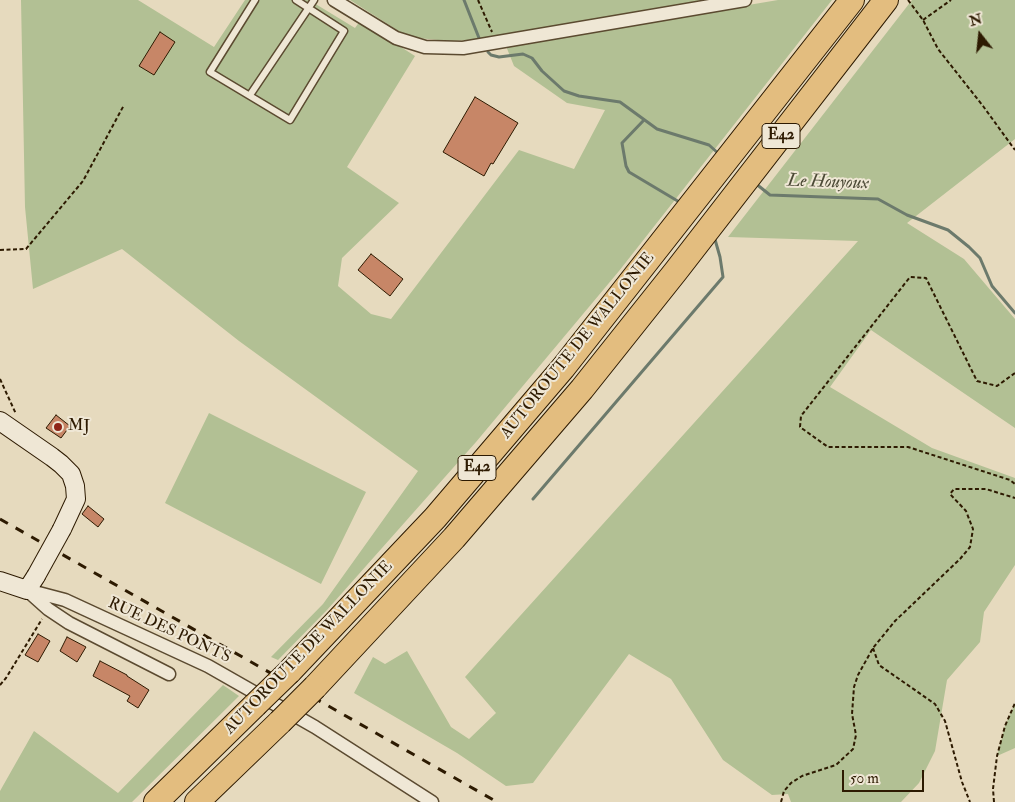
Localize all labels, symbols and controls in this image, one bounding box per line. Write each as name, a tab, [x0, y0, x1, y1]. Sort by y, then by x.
north arrow	[955, 10, 1005, 60]
text: N	[967, 10, 984, 30]
road number: E42	[762, 124, 800, 148]
water label: Le Houyoux	[787, 171, 869, 195]
street label: AUTOROUTE DE WALLONIE	[497, 249, 659, 443]
place label: MJ	[68, 417, 90, 437]
marker: MJ	[52, 421, 64, 433]
road number: E42	[458, 456, 496, 480]
street label: AUTOROUTE DE WALLONIE	[221, 557, 397, 739]
street label: RUE DES PONTS	[105, 594, 233, 668]
scale bar	[845, 760, 928, 792]
text: 50 m	[850, 769, 879, 788]

